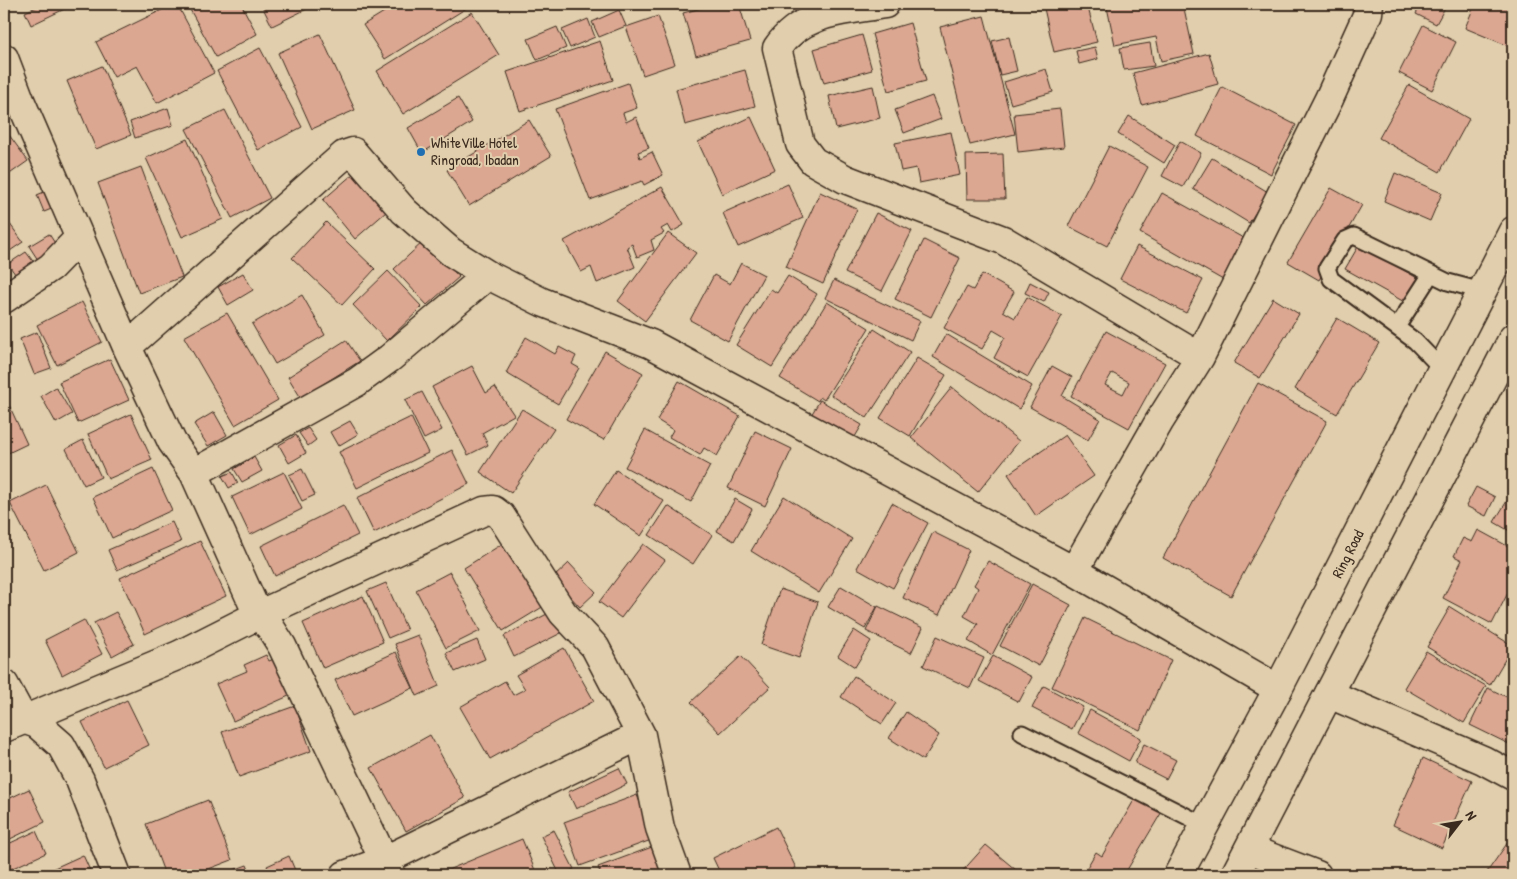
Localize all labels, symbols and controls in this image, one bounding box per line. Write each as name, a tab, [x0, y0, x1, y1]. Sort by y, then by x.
place label: WhiteVille Hotel Ringroad, Ibadan	[431, 132, 519, 170]
marker: WhiteVille Hotel Ringroad, Ibadan	[415, 146, 427, 158]
street label: Ring Road	[1326, 526, 1369, 582]
north arrow	[1434, 796, 1484, 846]
text: N	[1462, 807, 1482, 824]

